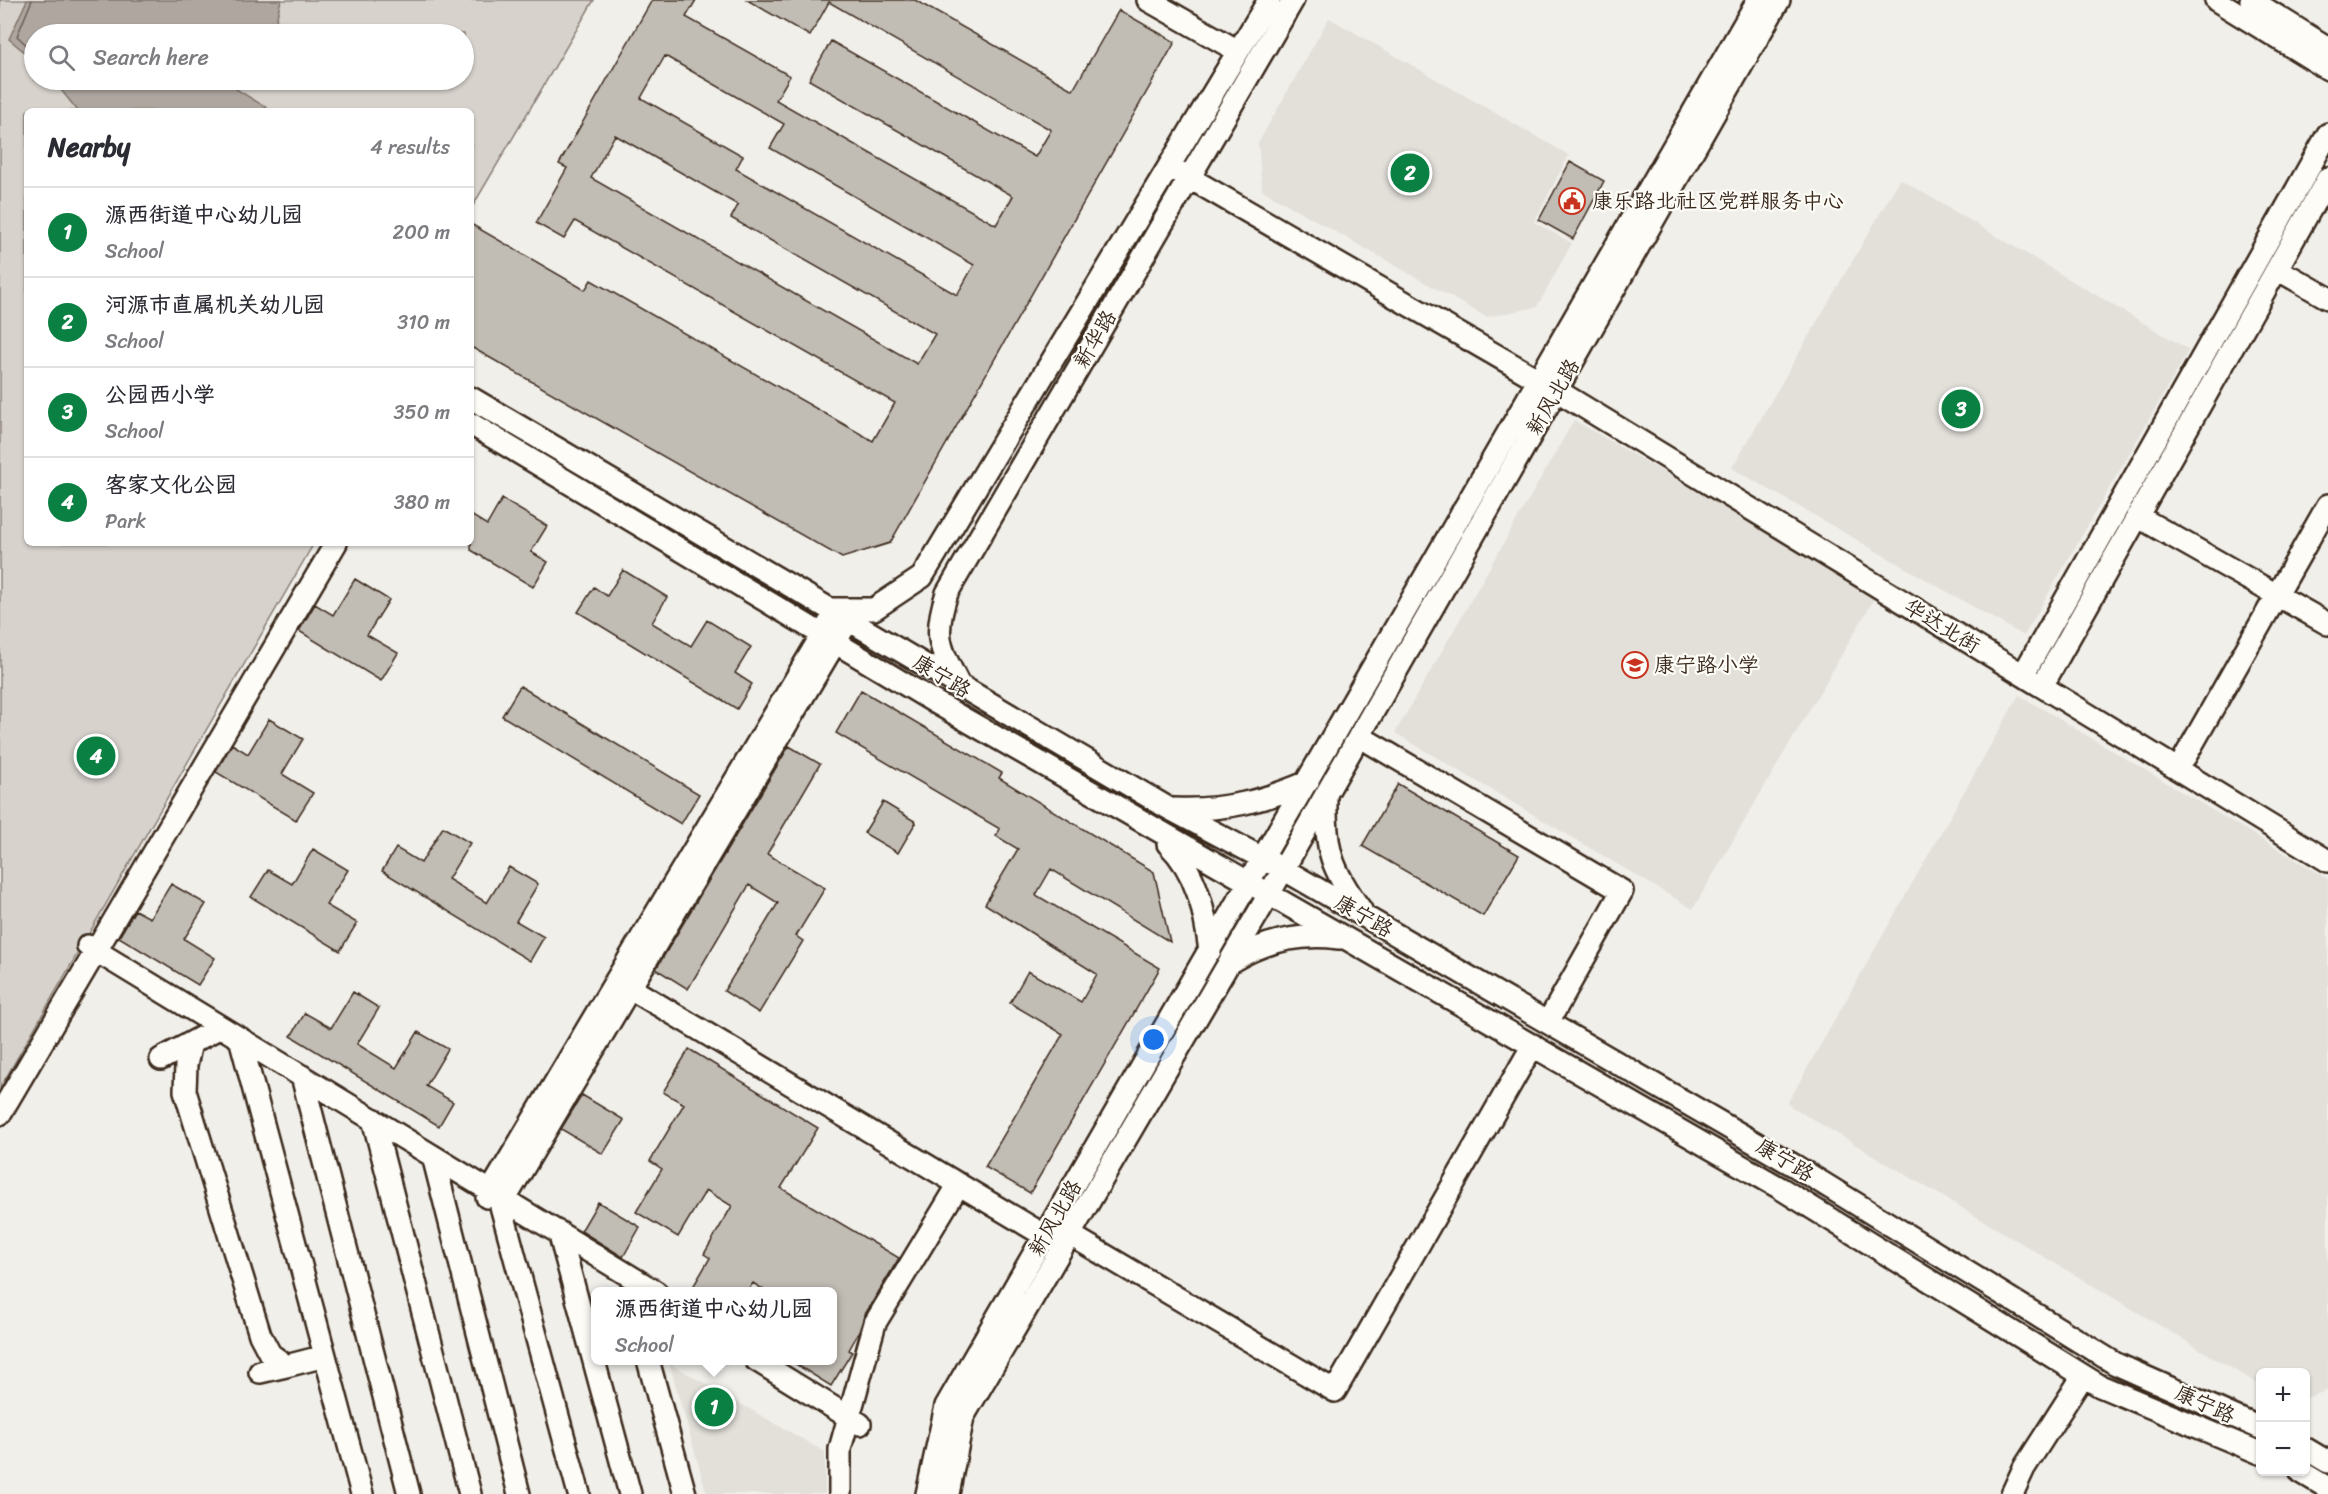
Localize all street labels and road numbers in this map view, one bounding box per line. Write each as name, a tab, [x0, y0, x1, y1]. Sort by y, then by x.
street label: 新华路	[1063, 302, 1127, 376]
street label: 新风北路	[1516, 351, 1590, 443]
street label: 华达北街	[1896, 588, 1988, 664]
street label: 康宁路	[905, 643, 979, 709]
street label: 康宁路	[1327, 884, 1401, 948]
street label: 康宁路	[1748, 1127, 1822, 1193]
street label: 新风北路	[1018, 1172, 1092, 1264]
street label: 康宁路	[2168, 1374, 2242, 1434]

